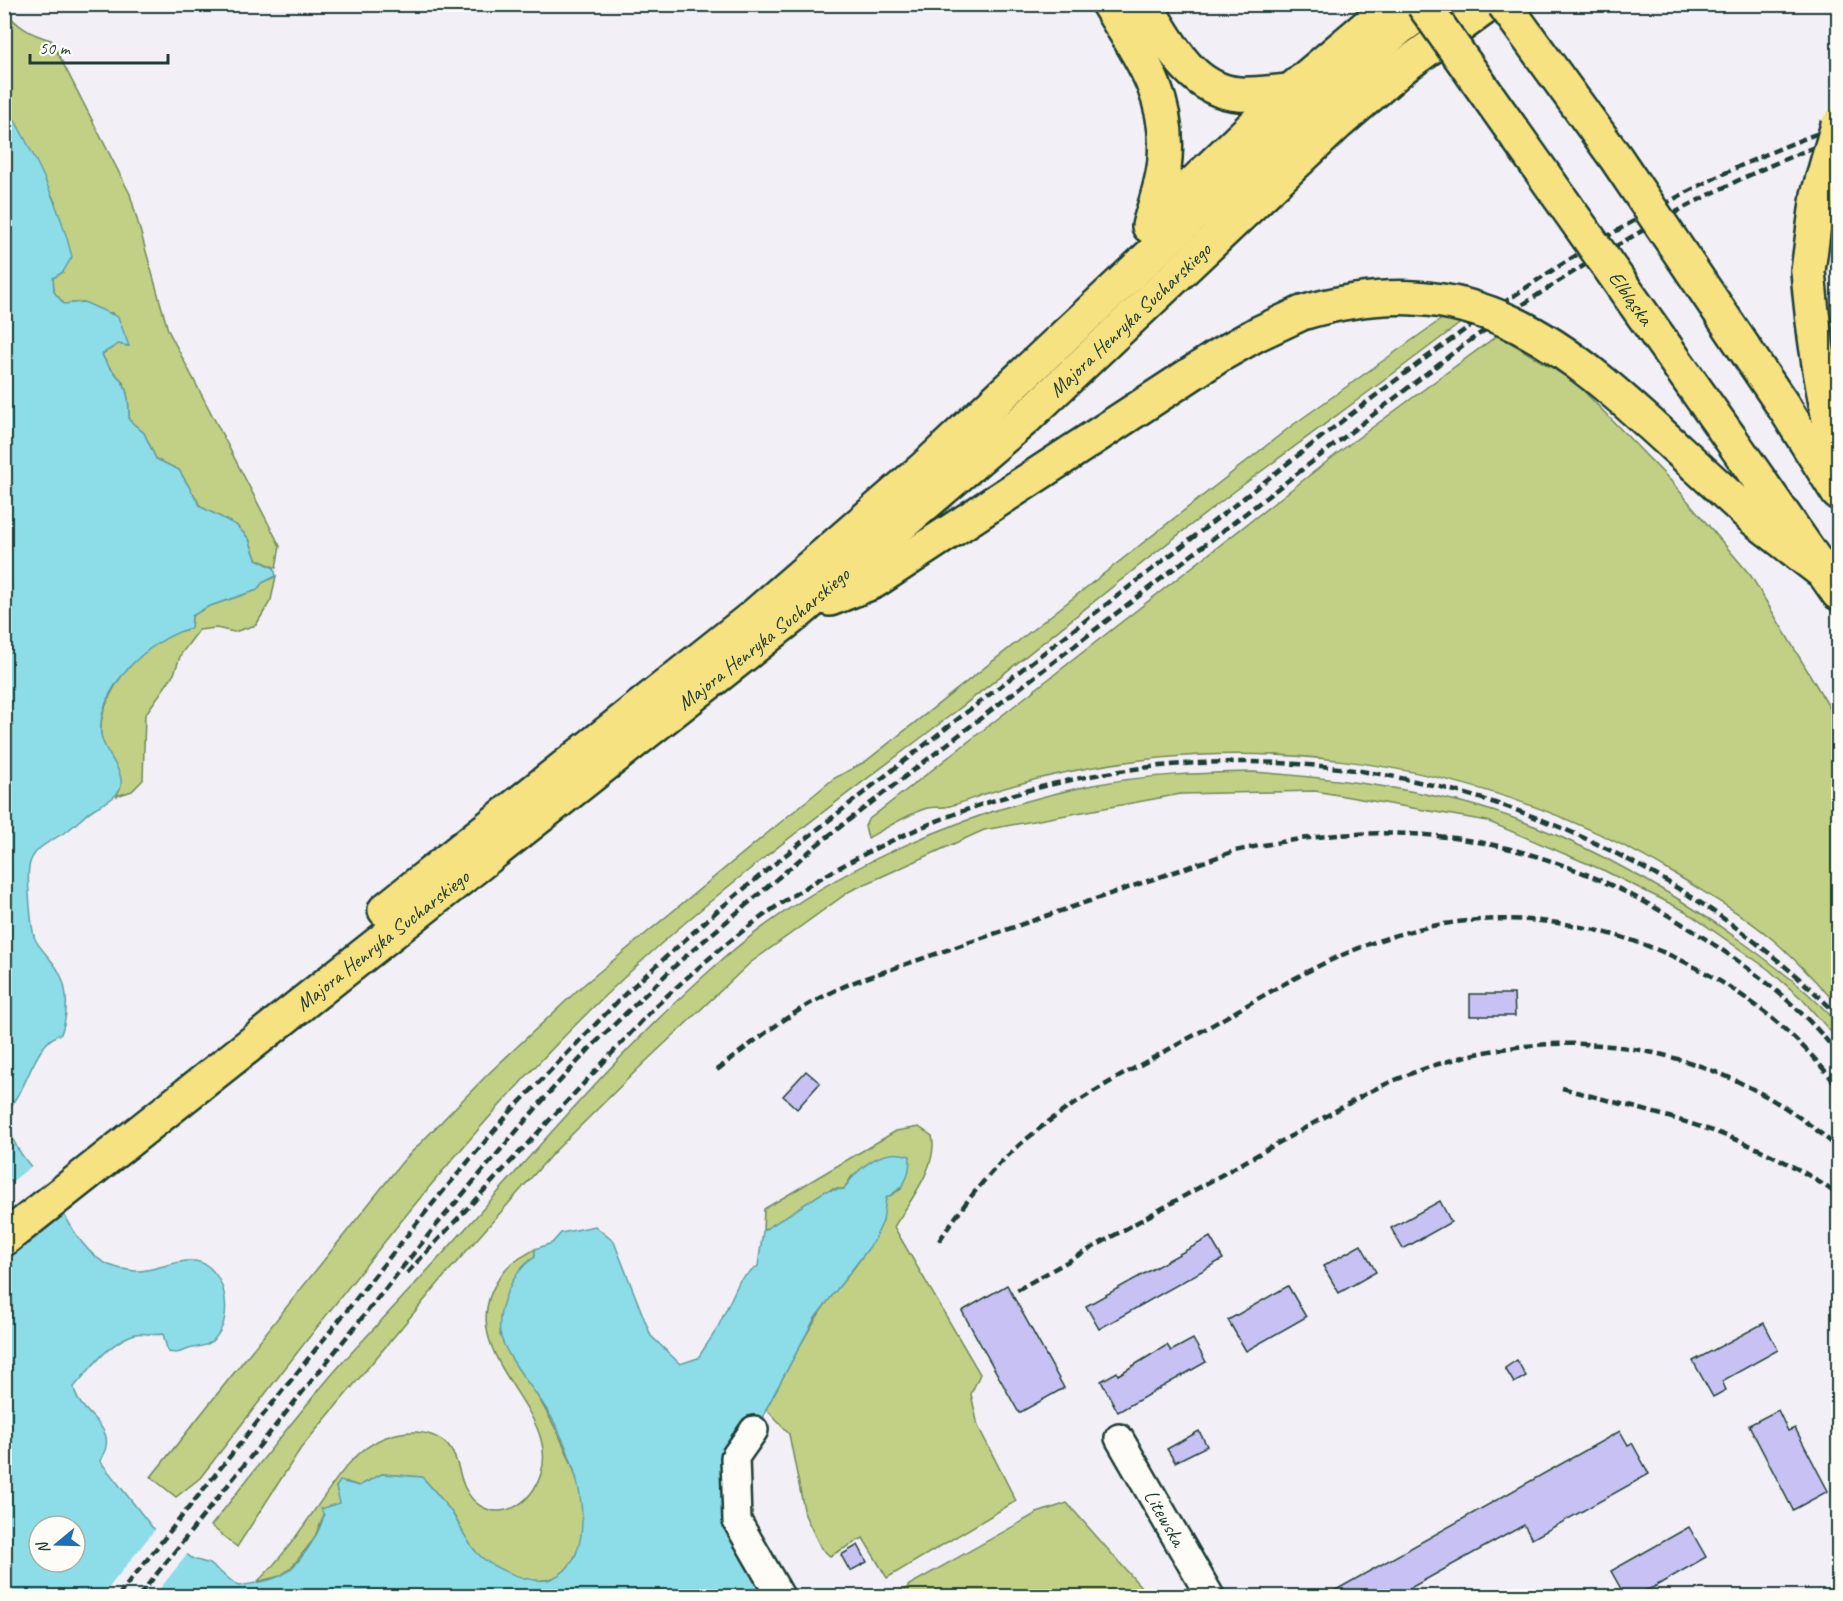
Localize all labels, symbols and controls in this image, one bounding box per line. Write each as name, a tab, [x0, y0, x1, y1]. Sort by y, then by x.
scale bar	[30, 27, 168, 65]
text: 50 m	[39, 37, 72, 59]
street label: Majora Henryka Sucharskiego	[1043, 236, 1218, 403]
street label: Elbląska	[1603, 266, 1660, 332]
street label: Majora Henryka Sucharskiego	[672, 560, 856, 716]
street label: Majora Henryka Sucharskiego	[290, 863, 475, 1017]
street label: Litewska	[1138, 1485, 1193, 1553]
north arrow	[27, 1514, 87, 1574]
text: N	[32, 1538, 55, 1556]

